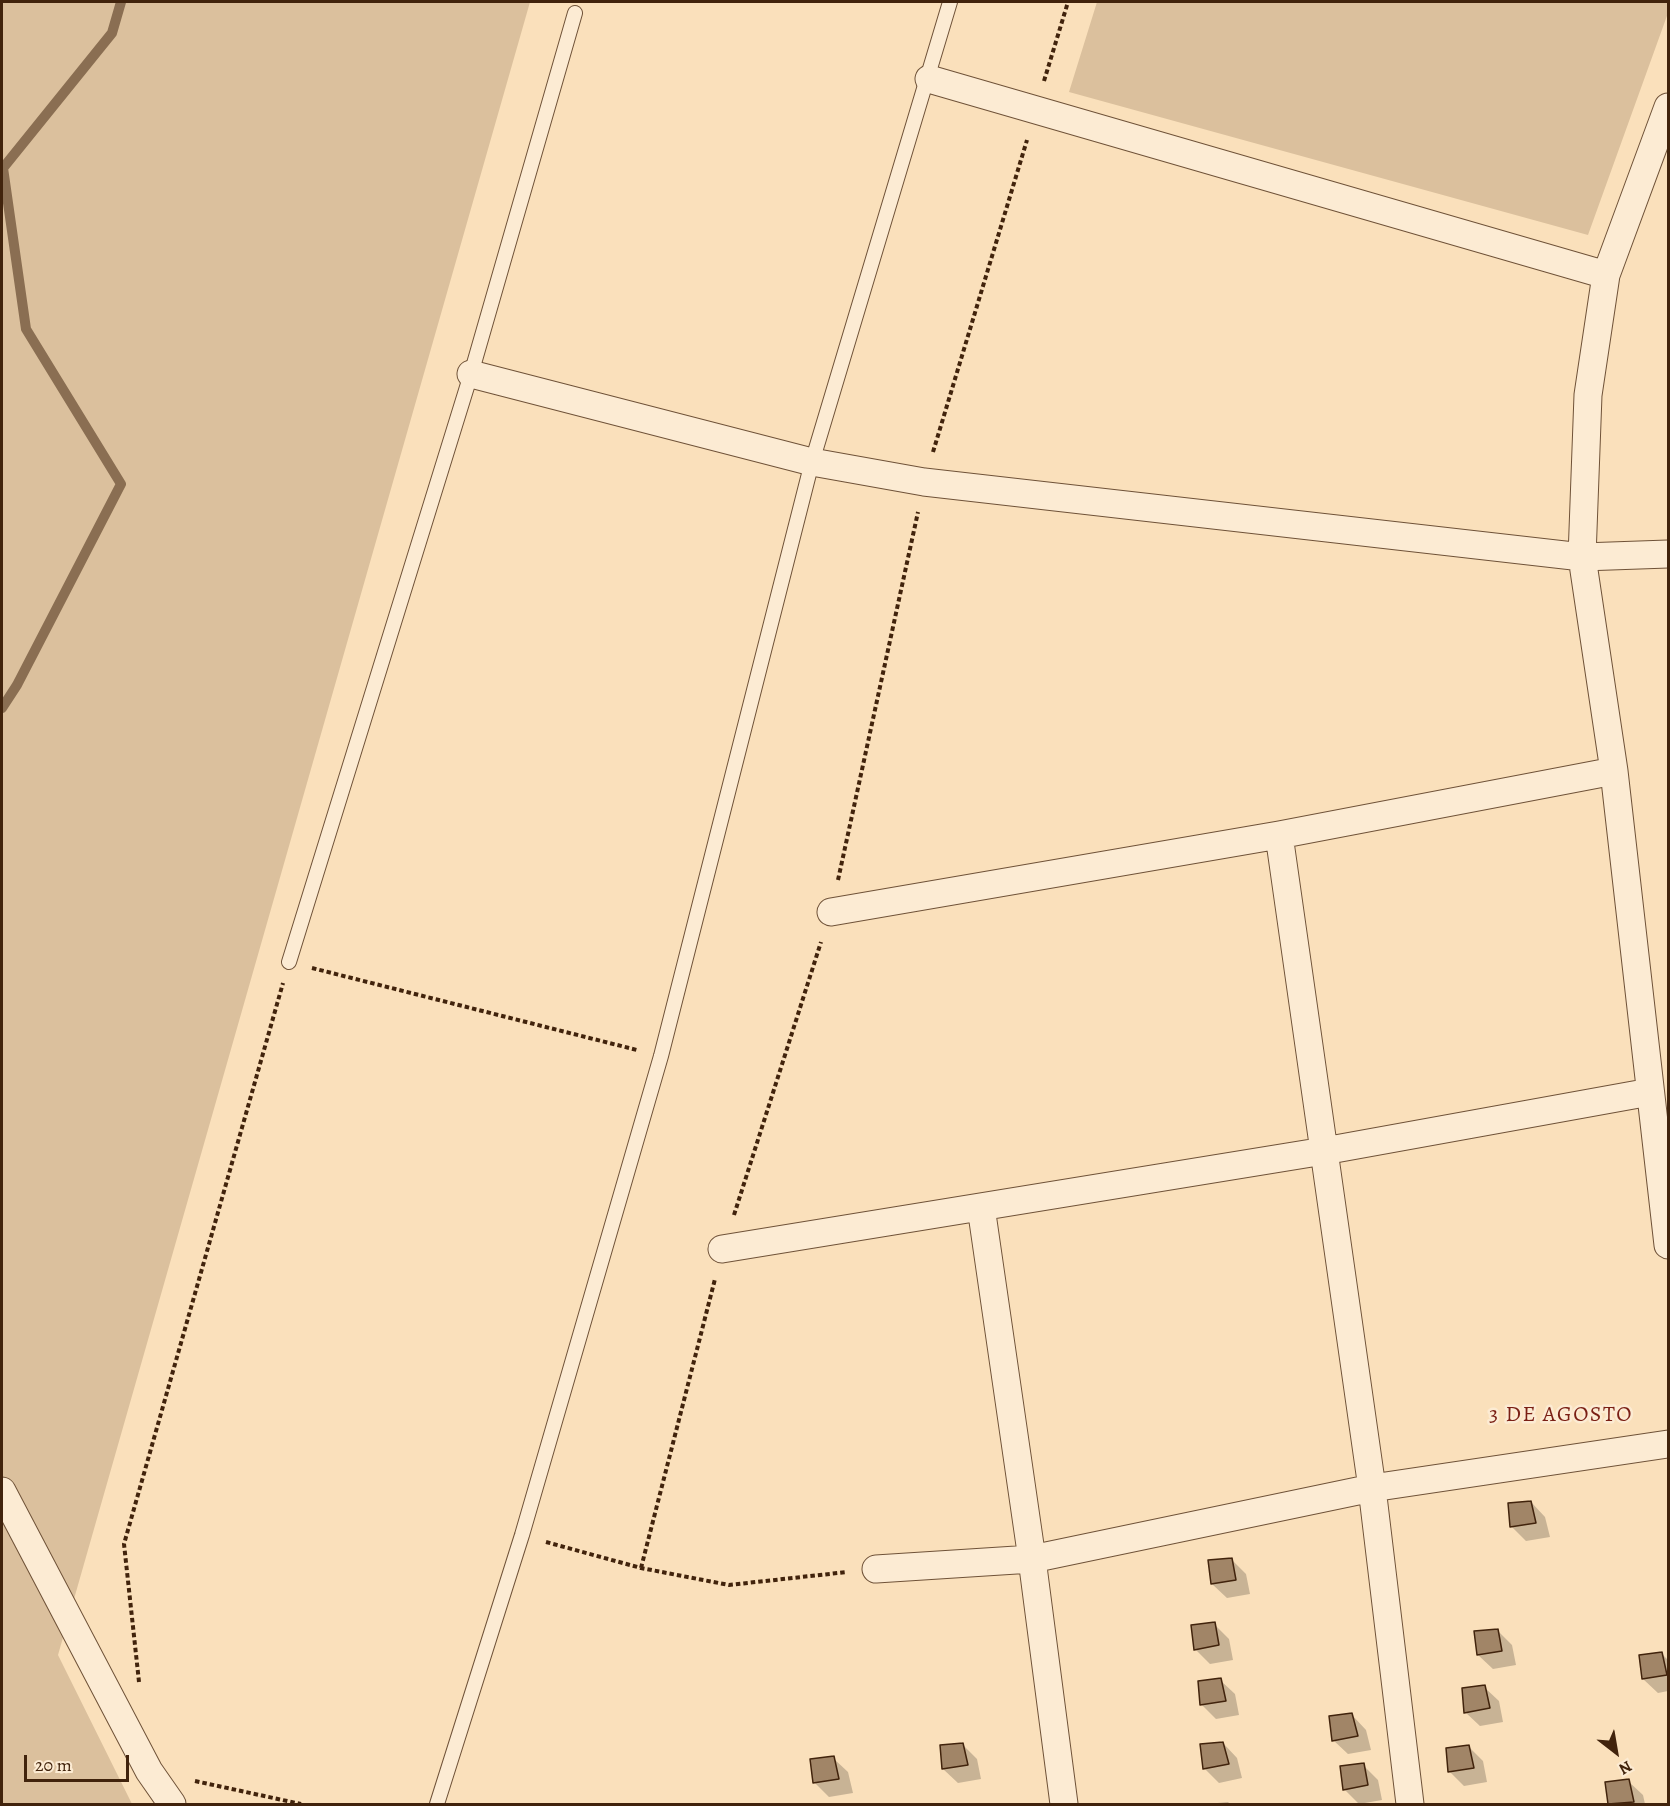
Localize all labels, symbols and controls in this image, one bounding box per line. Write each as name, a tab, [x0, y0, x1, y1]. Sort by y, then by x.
district label: 3 DE AGOSTO	[1489, 1403, 1633, 1429]
north arrow	[1586, 1722, 1646, 1782]
scale bar	[27, 1743, 132, 1781]
text: 20 m	[35, 1753, 72, 1777]
text: N	[1615, 1755, 1636, 1780]

